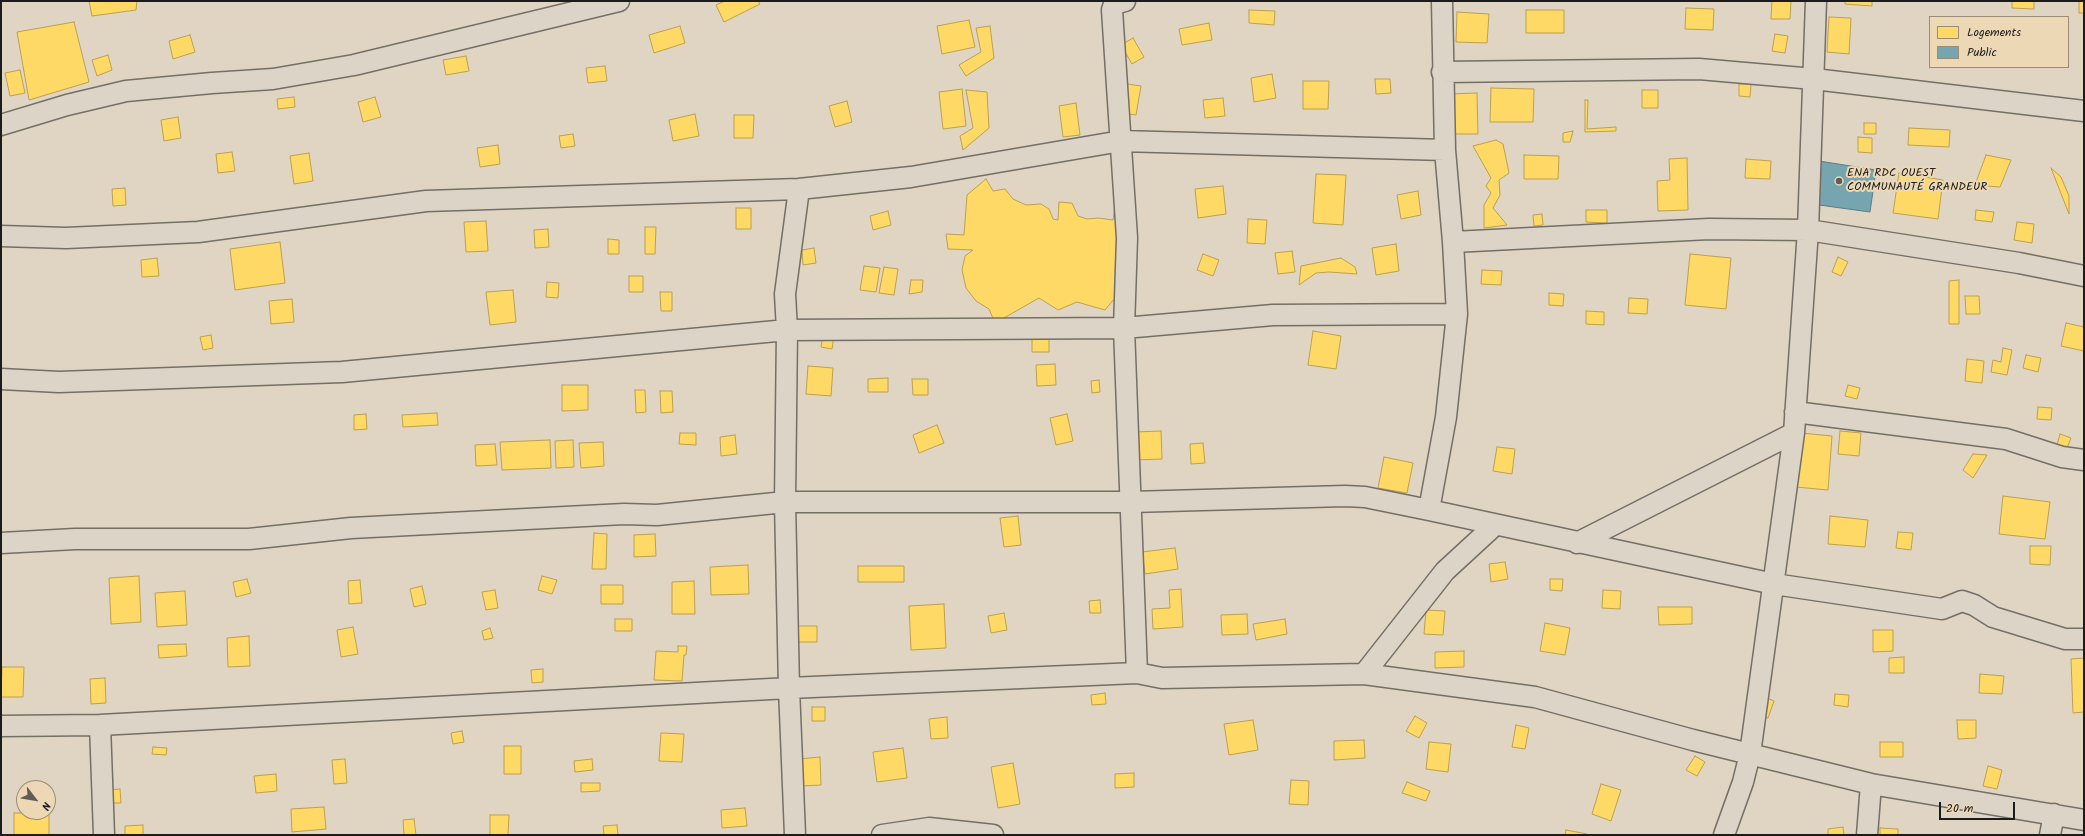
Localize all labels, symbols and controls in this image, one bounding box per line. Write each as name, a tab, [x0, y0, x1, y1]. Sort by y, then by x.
legend	[1929, 16, 2069, 68]
text: Logements	[1967, 23, 2021, 42]
text: Public	[1967, 43, 1997, 62]
place label: ENA RDC OUEST COMMUNAUTÉ GRANDEUR	[1847, 167, 1987, 195]
marker: ENA RDC OUEST COMMUNAUTÉ GRANDEUR	[1834, 176, 1844, 186]
north arrow	[16, 780, 56, 820]
scale bar	[1941, 794, 2017, 820]
text: N	[36, 798, 55, 813]
text: 20 m	[1946, 799, 1973, 818]

